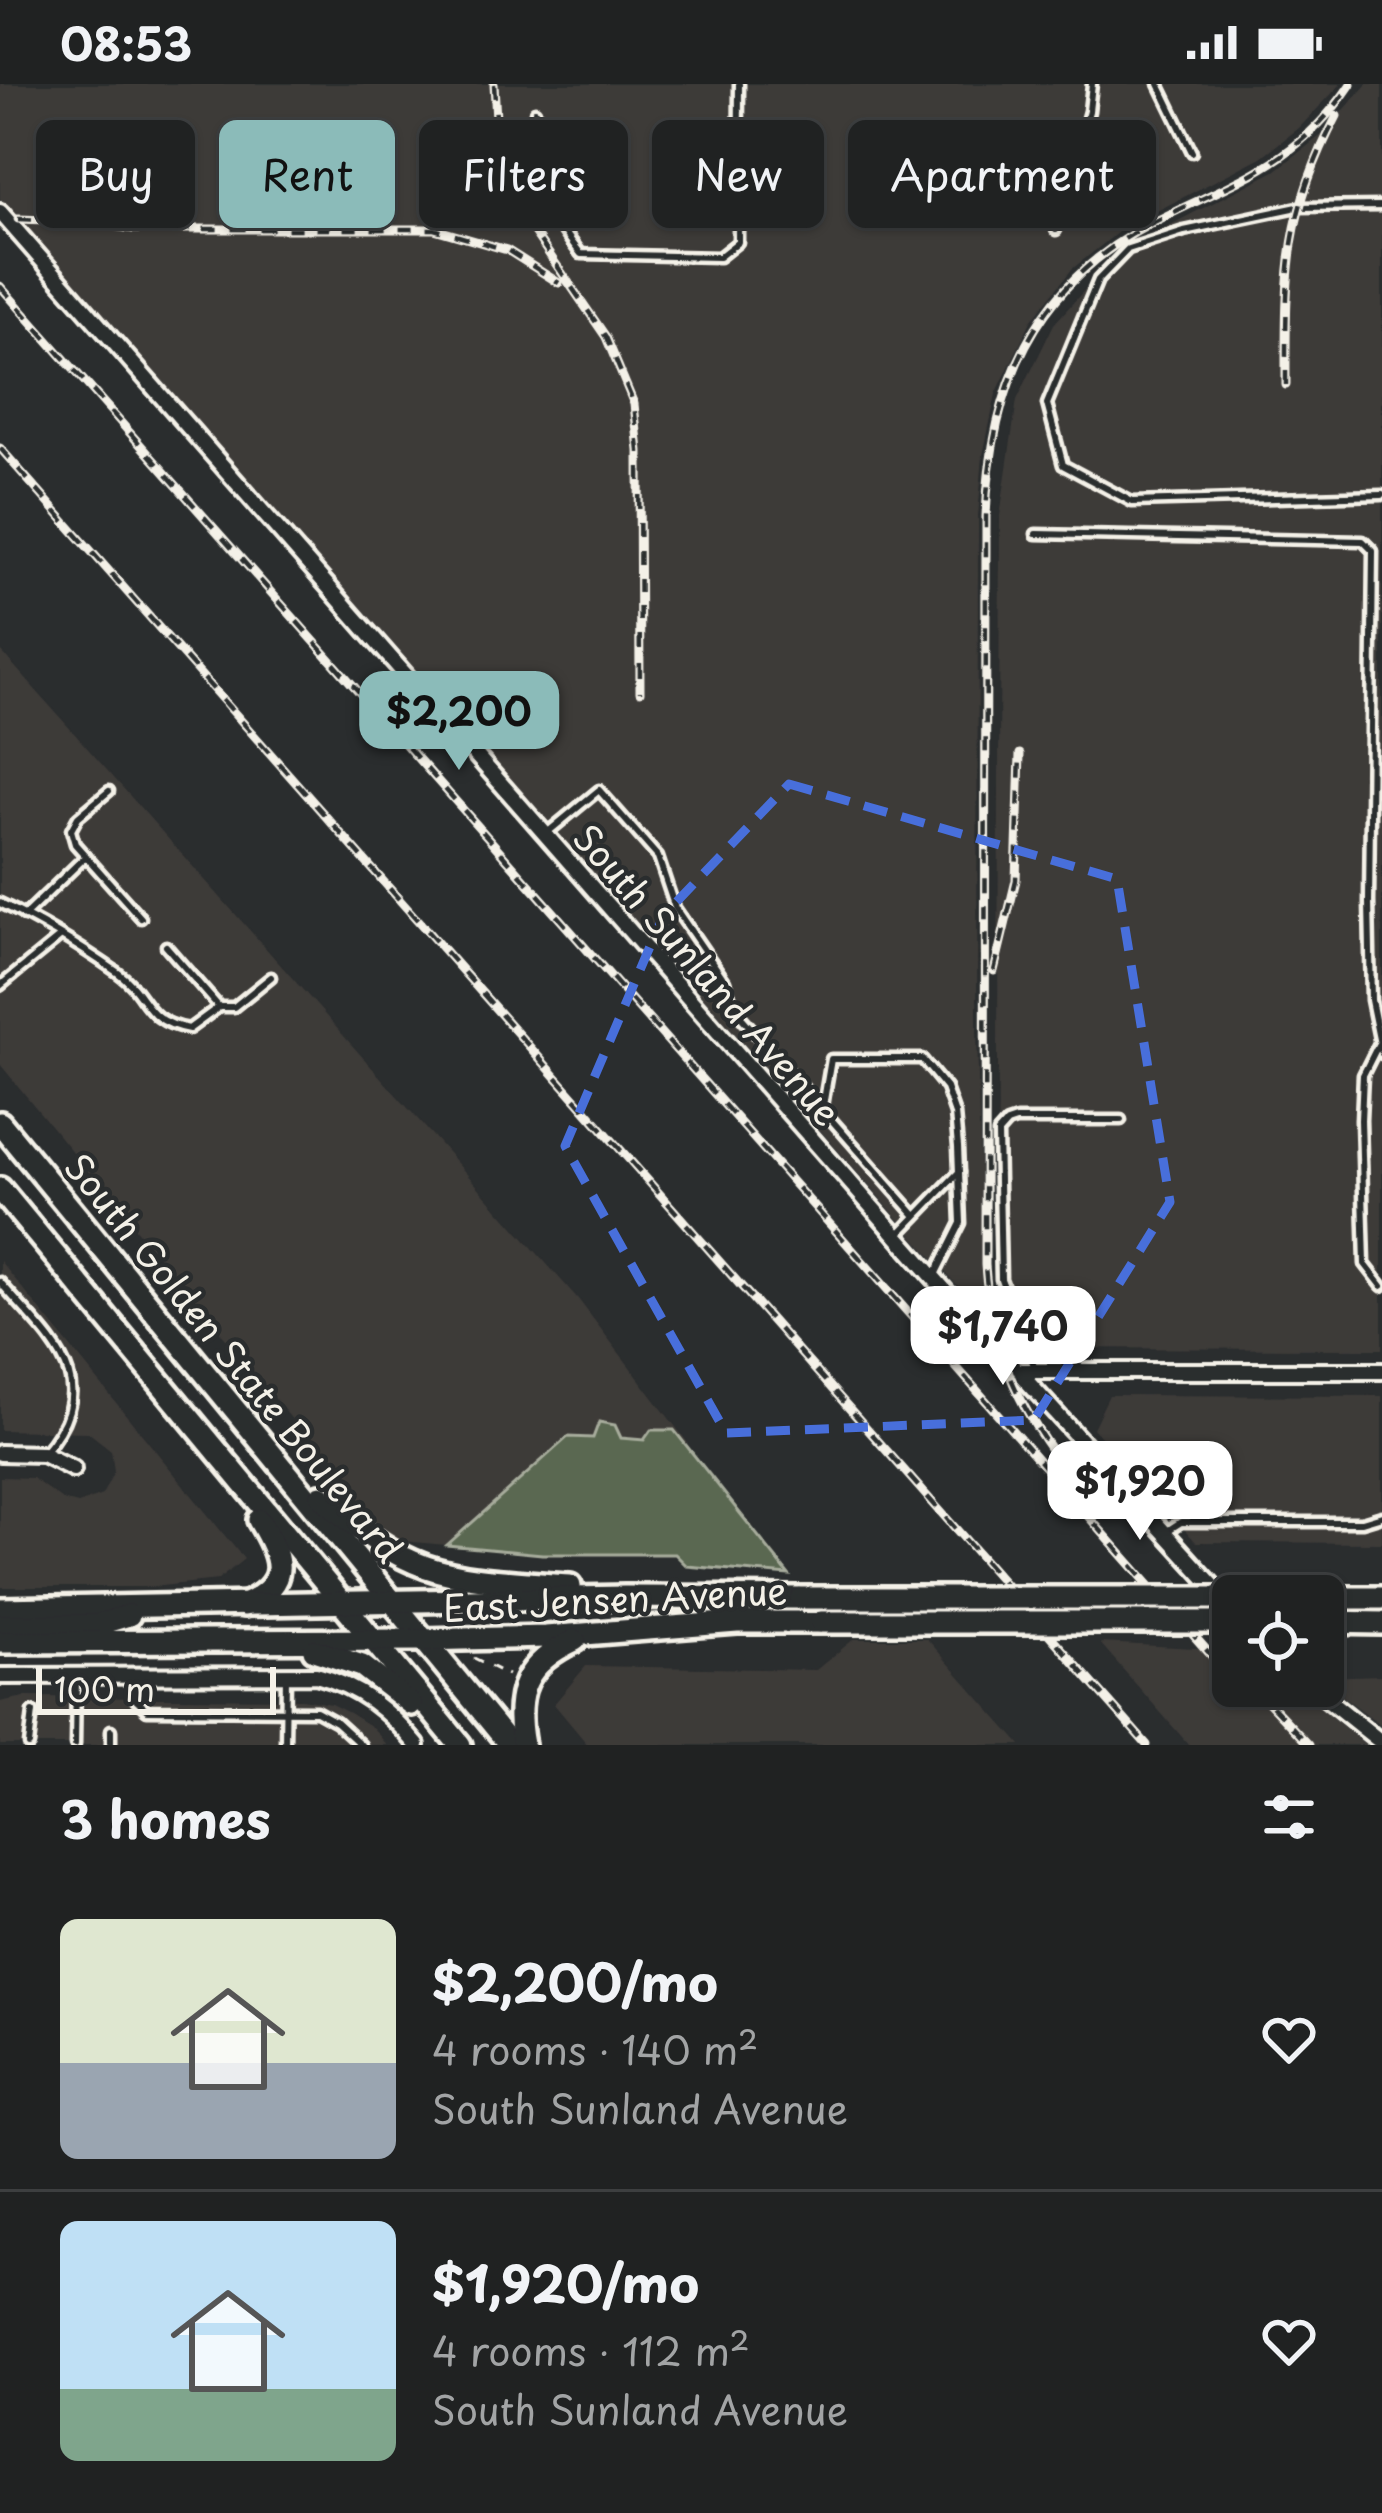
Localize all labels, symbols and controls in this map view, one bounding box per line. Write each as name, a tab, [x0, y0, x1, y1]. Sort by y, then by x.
text: 08:53	[60, 8, 192, 76]
chip: Buy	[36, 120, 195, 228]
chip: Rent	[219, 120, 395, 228]
chip: Filters	[419, 120, 628, 228]
chip: New	[652, 120, 824, 228]
chip: Apartment	[848, 120, 1156, 228]
pin: $2,200	[361, 671, 557, 773]
text: $2,200	[386, 680, 532, 739]
street label: South Sunland Avenue	[562, 811, 854, 1137]
street label: South Golden State Boulevard	[53, 1141, 417, 1573]
pin: $1,740	[905, 1286, 1101, 1388]
text: $1,740	[938, 1295, 1068, 1354]
pin: $1,920	[1042, 1441, 1238, 1543]
text: $1,920	[1074, 1450, 1206, 1509]
street label: East Jensen Avenue	[442, 1562, 788, 1634]
map controls	[1212, 1575, 1344, 1707]
button: locate	[1212, 1575, 1344, 1707]
scale bar	[36, 1661, 276, 1714]
text: 100 m	[54, 1663, 155, 1713]
text: 3 homes	[60, 1779, 271, 1856]
icon: filters	[1256, 1784, 1322, 1850]
text: $2,200/mo	[432, 1942, 718, 2019]
icon: home	[156, 1967, 300, 2111]
icon: heart	[1256, 2006, 1322, 2072]
text: 4 rooms · 140 m²	[432, 2019, 758, 2078]
text: South Sunland Avenue	[432, 2078, 848, 2137]
text: $1,920/mo	[432, 2243, 699, 2320]
icon: home	[156, 2269, 300, 2413]
icon: heart	[1256, 2308, 1322, 2374]
text: 4 rooms · 112 m²	[432, 2320, 750, 2379]
text: South Sunland Avenue	[432, 2379, 848, 2438]

